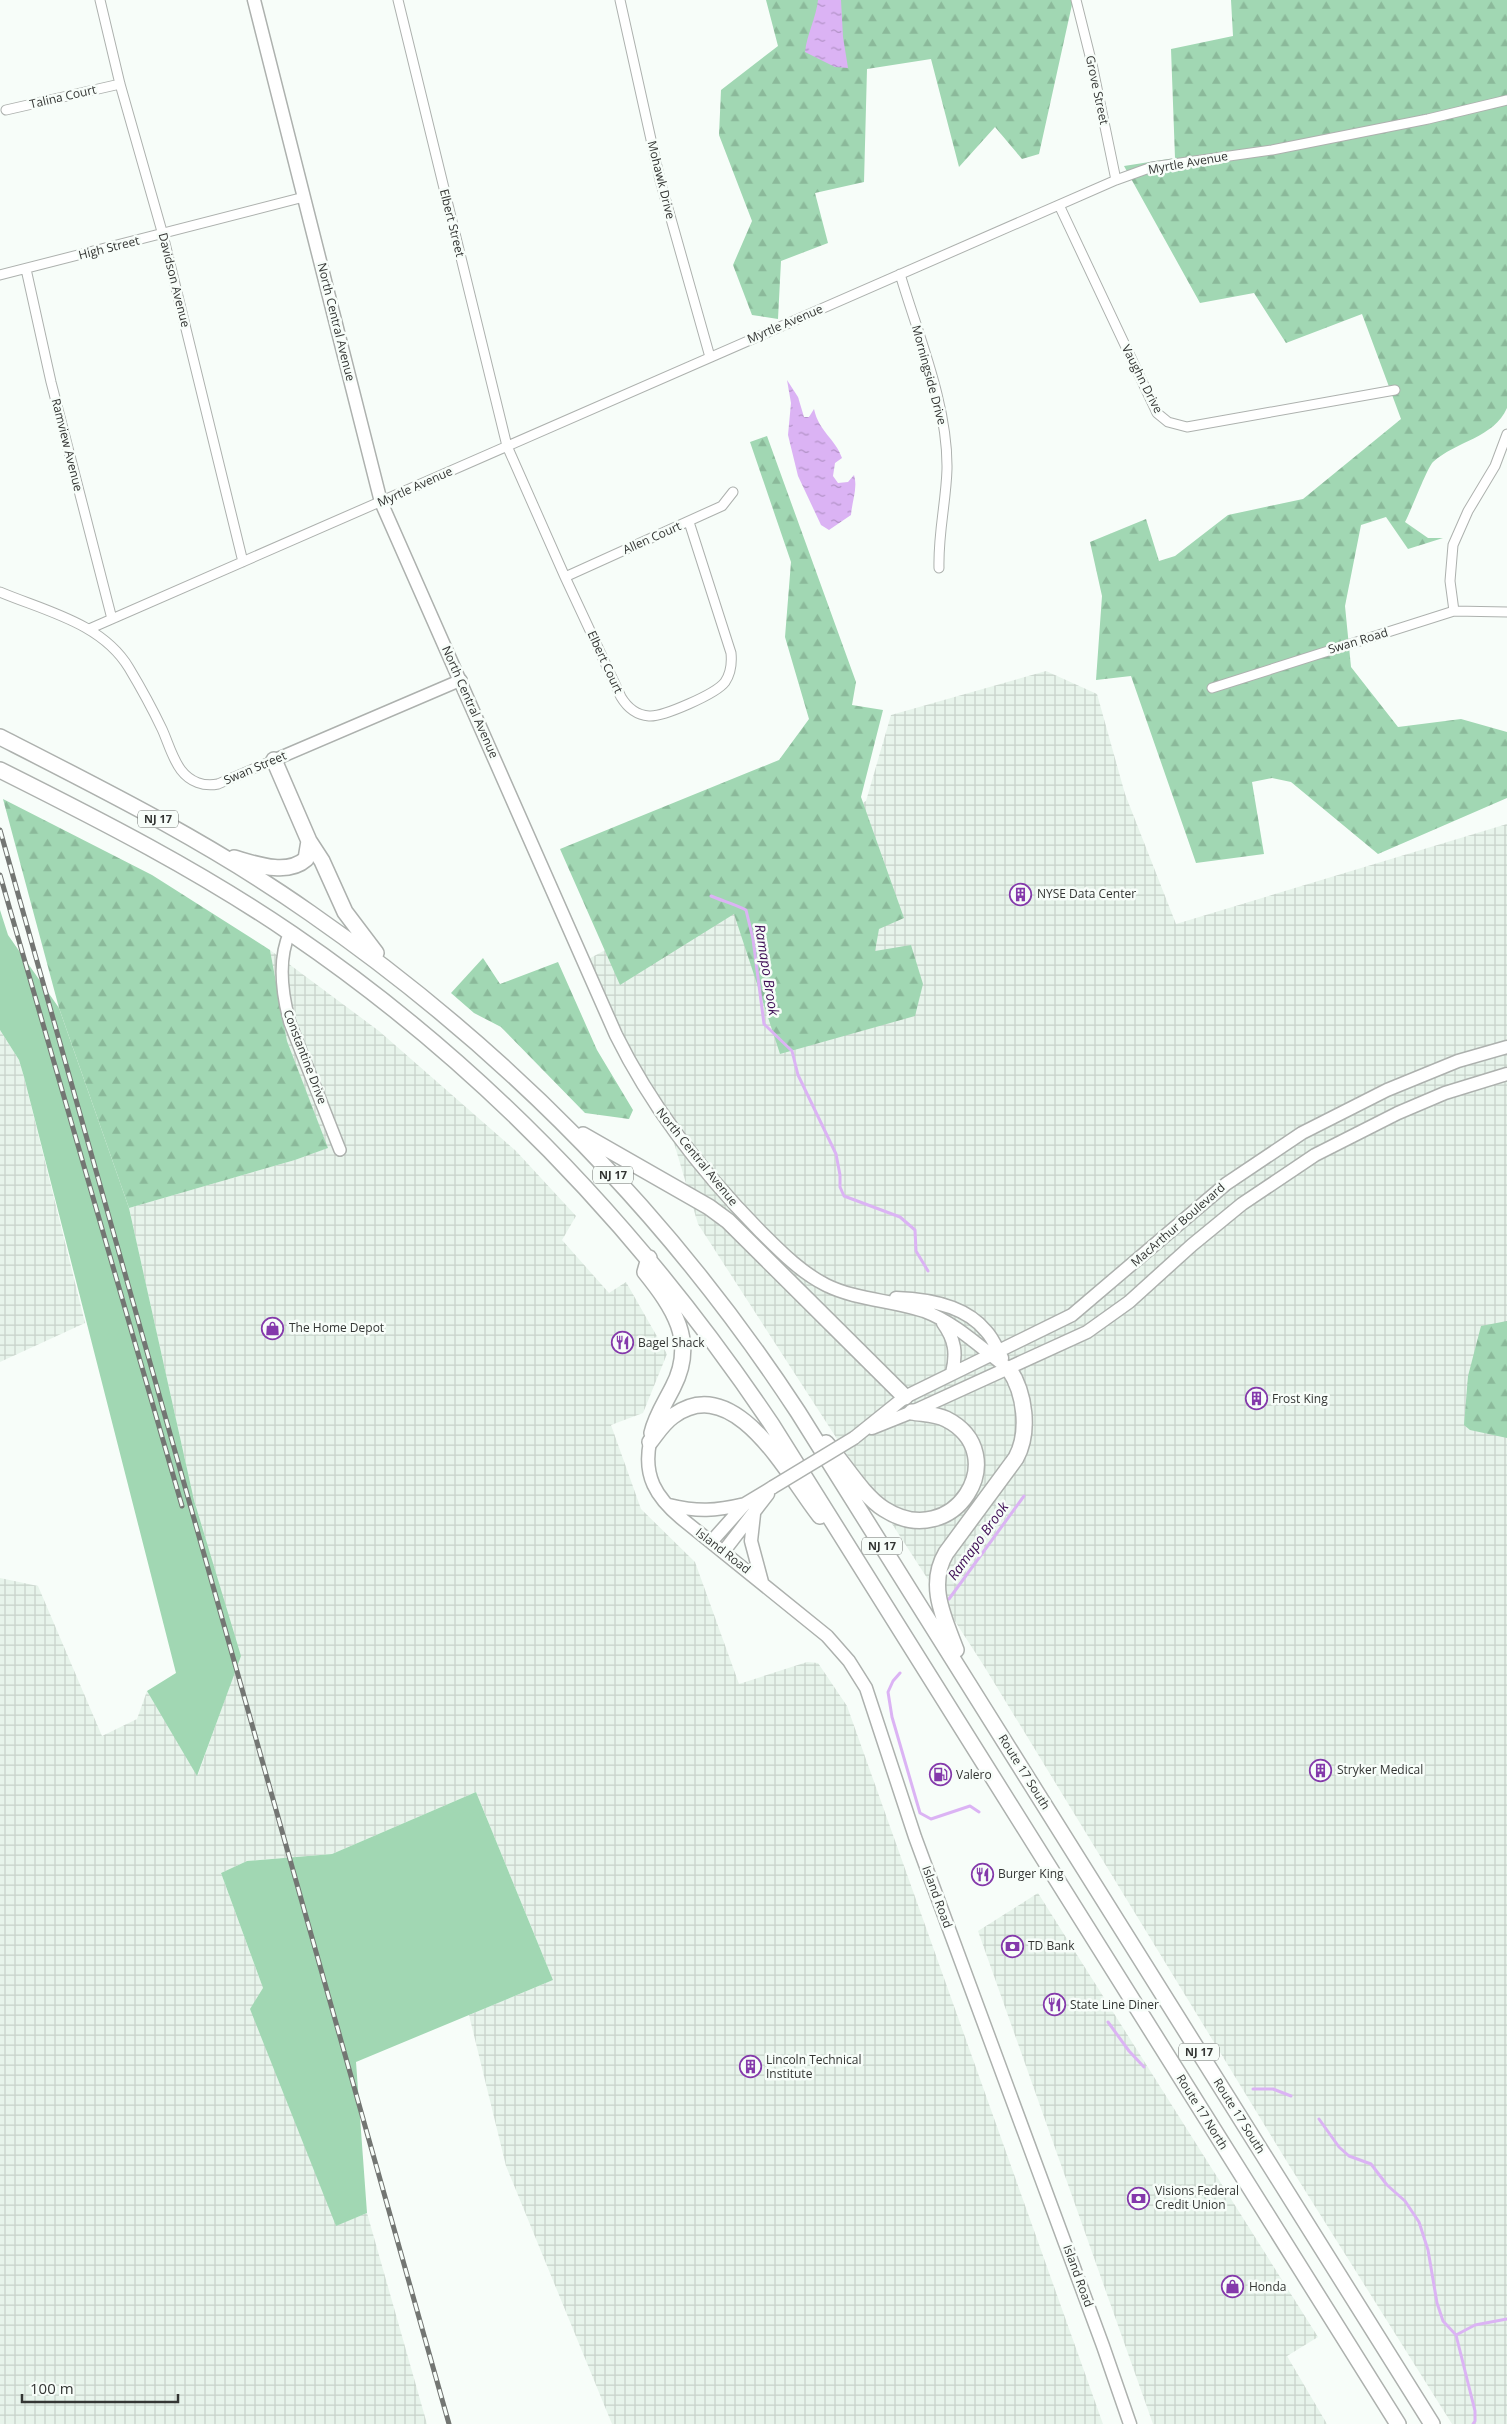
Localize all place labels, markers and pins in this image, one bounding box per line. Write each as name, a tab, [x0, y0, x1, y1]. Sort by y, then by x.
building icon: NYSE Data Center	[1009, 882, 1033, 906]
place label: NYSE Data Center	[1037, 885, 1136, 902]
shop icon: The Home Depot	[261, 1316, 285, 1340]
place label: The Home Depot	[289, 1319, 384, 1336]
restaurant icon: Bagel Shack	[610, 1331, 634, 1355]
place label: Bagel Shack	[638, 1334, 705, 1351]
building icon: Frost King	[1244, 1387, 1268, 1411]
place label: Frost King	[1272, 1390, 1328, 1407]
building icon: Stryker Medical	[1309, 1758, 1333, 1782]
place label: Stryker Medical	[1337, 1761, 1423, 1778]
fuel station icon: Valero	[928, 1763, 952, 1787]
place label: Valero	[956, 1766, 992, 1783]
restaurant icon: Burger King	[970, 1862, 994, 1886]
place label: Burger King	[998, 1865, 1064, 1882]
bank icon: TD Bank	[1000, 1934, 1024, 1958]
place label: TD Bank	[1028, 1937, 1075, 1954]
restaurant icon: State Line Diner	[1042, 1993, 1066, 2017]
place label: State Line Diner	[1070, 1996, 1159, 2013]
place label: Lincoln Technical Institute	[766, 2051, 861, 2082]
building icon: Lincoln Technical Institute	[738, 2055, 762, 2079]
place label: Visions Federal Credit Union	[1155, 2182, 1239, 2213]
bank icon: Visions Federal Credit Union	[1127, 2186, 1151, 2210]
shop icon: Honda	[1221, 2275, 1245, 2299]
place label: Honda	[1249, 2278, 1286, 2295]

